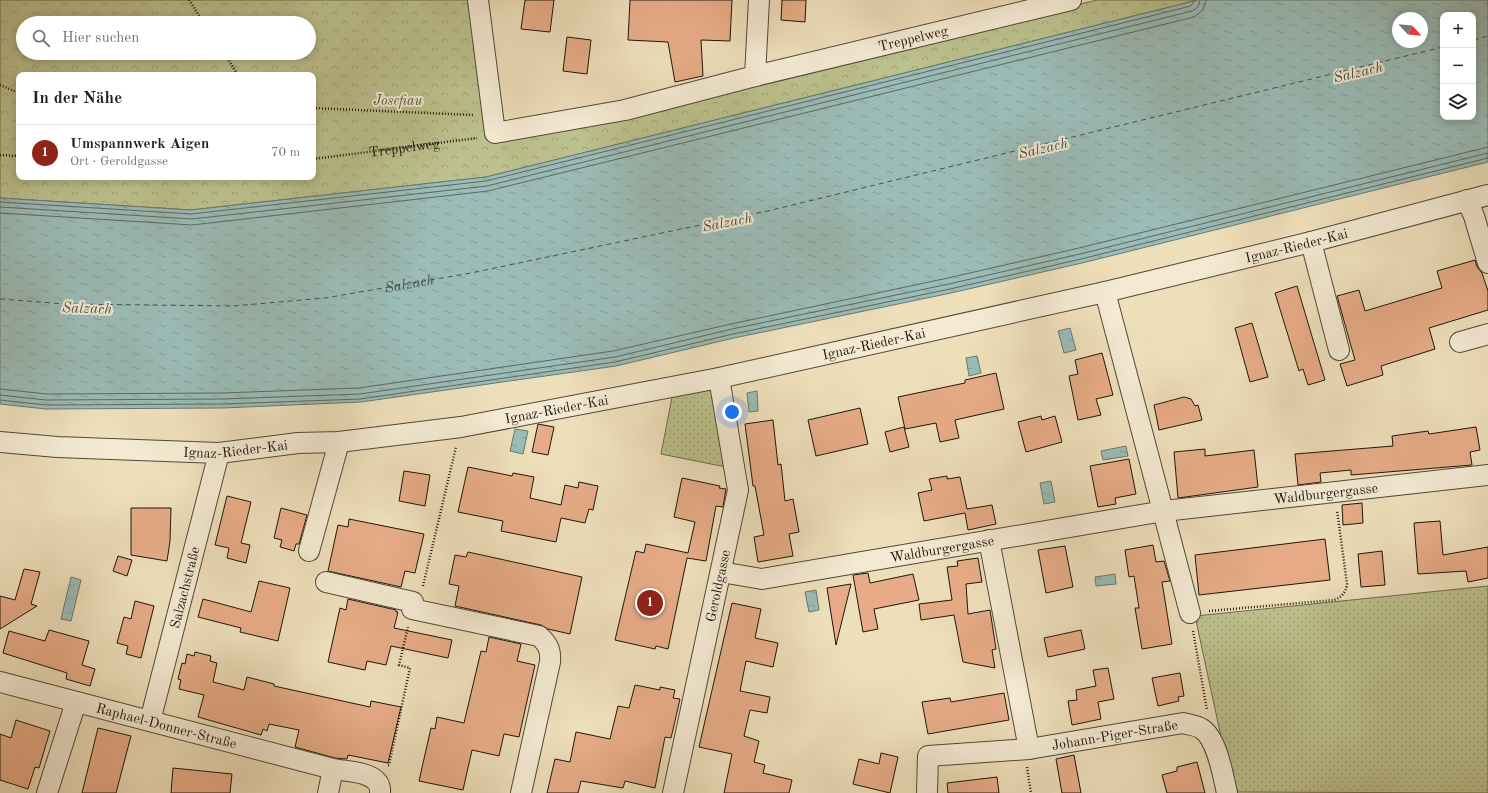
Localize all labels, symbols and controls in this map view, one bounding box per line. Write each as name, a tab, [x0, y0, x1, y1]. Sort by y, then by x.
north arrow	[1392, 12, 1428, 48]
map controls	[1440, 12, 1476, 120]
button: +	[1440, 12, 1476, 48]
search box	[16, 16, 316, 60]
street label: Treppelweg	[877, 24, 950, 54]
icon: search	[30, 27, 52, 49]
text: Hier suchen	[62, 31, 139, 46]
button: −	[1440, 48, 1476, 84]
water label: Salzach	[1332, 60, 1385, 86]
button: layers	[1440, 84, 1476, 120]
text: In der Nähe	[32, 90, 122, 107]
park label: Josefiau	[374, 94, 422, 109]
water label: Salzach	[1017, 136, 1070, 162]
text: Umspannwerk Aigen	[70, 137, 209, 152]
street label: Treppelweg	[368, 137, 441, 160]
text: 1	[41, 146, 49, 159]
text: 70 m	[271, 146, 300, 159]
text: Ort · Geroldgasse	[70, 155, 168, 168]
water label: Salzach	[701, 211, 754, 236]
street label: Ignaz-Rieder-Kai	[1244, 226, 1350, 266]
water label: Salzach	[383, 273, 436, 297]
water label: Salzach	[62, 301, 113, 318]
street label: Ignaz-Rieder-Kai	[821, 326, 927, 363]
street label: Ignaz-Rieder-Kai	[504, 393, 610, 427]
your location	[722, 402, 742, 422]
street label: Ignaz-Rieder-Kai	[183, 438, 289, 461]
street label: Waldburgergasse	[1273, 481, 1379, 507]
street label: Waldburgergasse	[889, 534, 995, 565]
street label: Salzachstraße	[168, 545, 203, 630]
street label: Geroldgasse	[704, 549, 733, 623]
pin: 1	[637, 588, 663, 618]
street label: Raphael-Donner-Straße	[94, 701, 238, 752]
street label: Johann-Piger-Straße	[1051, 718, 1179, 753]

